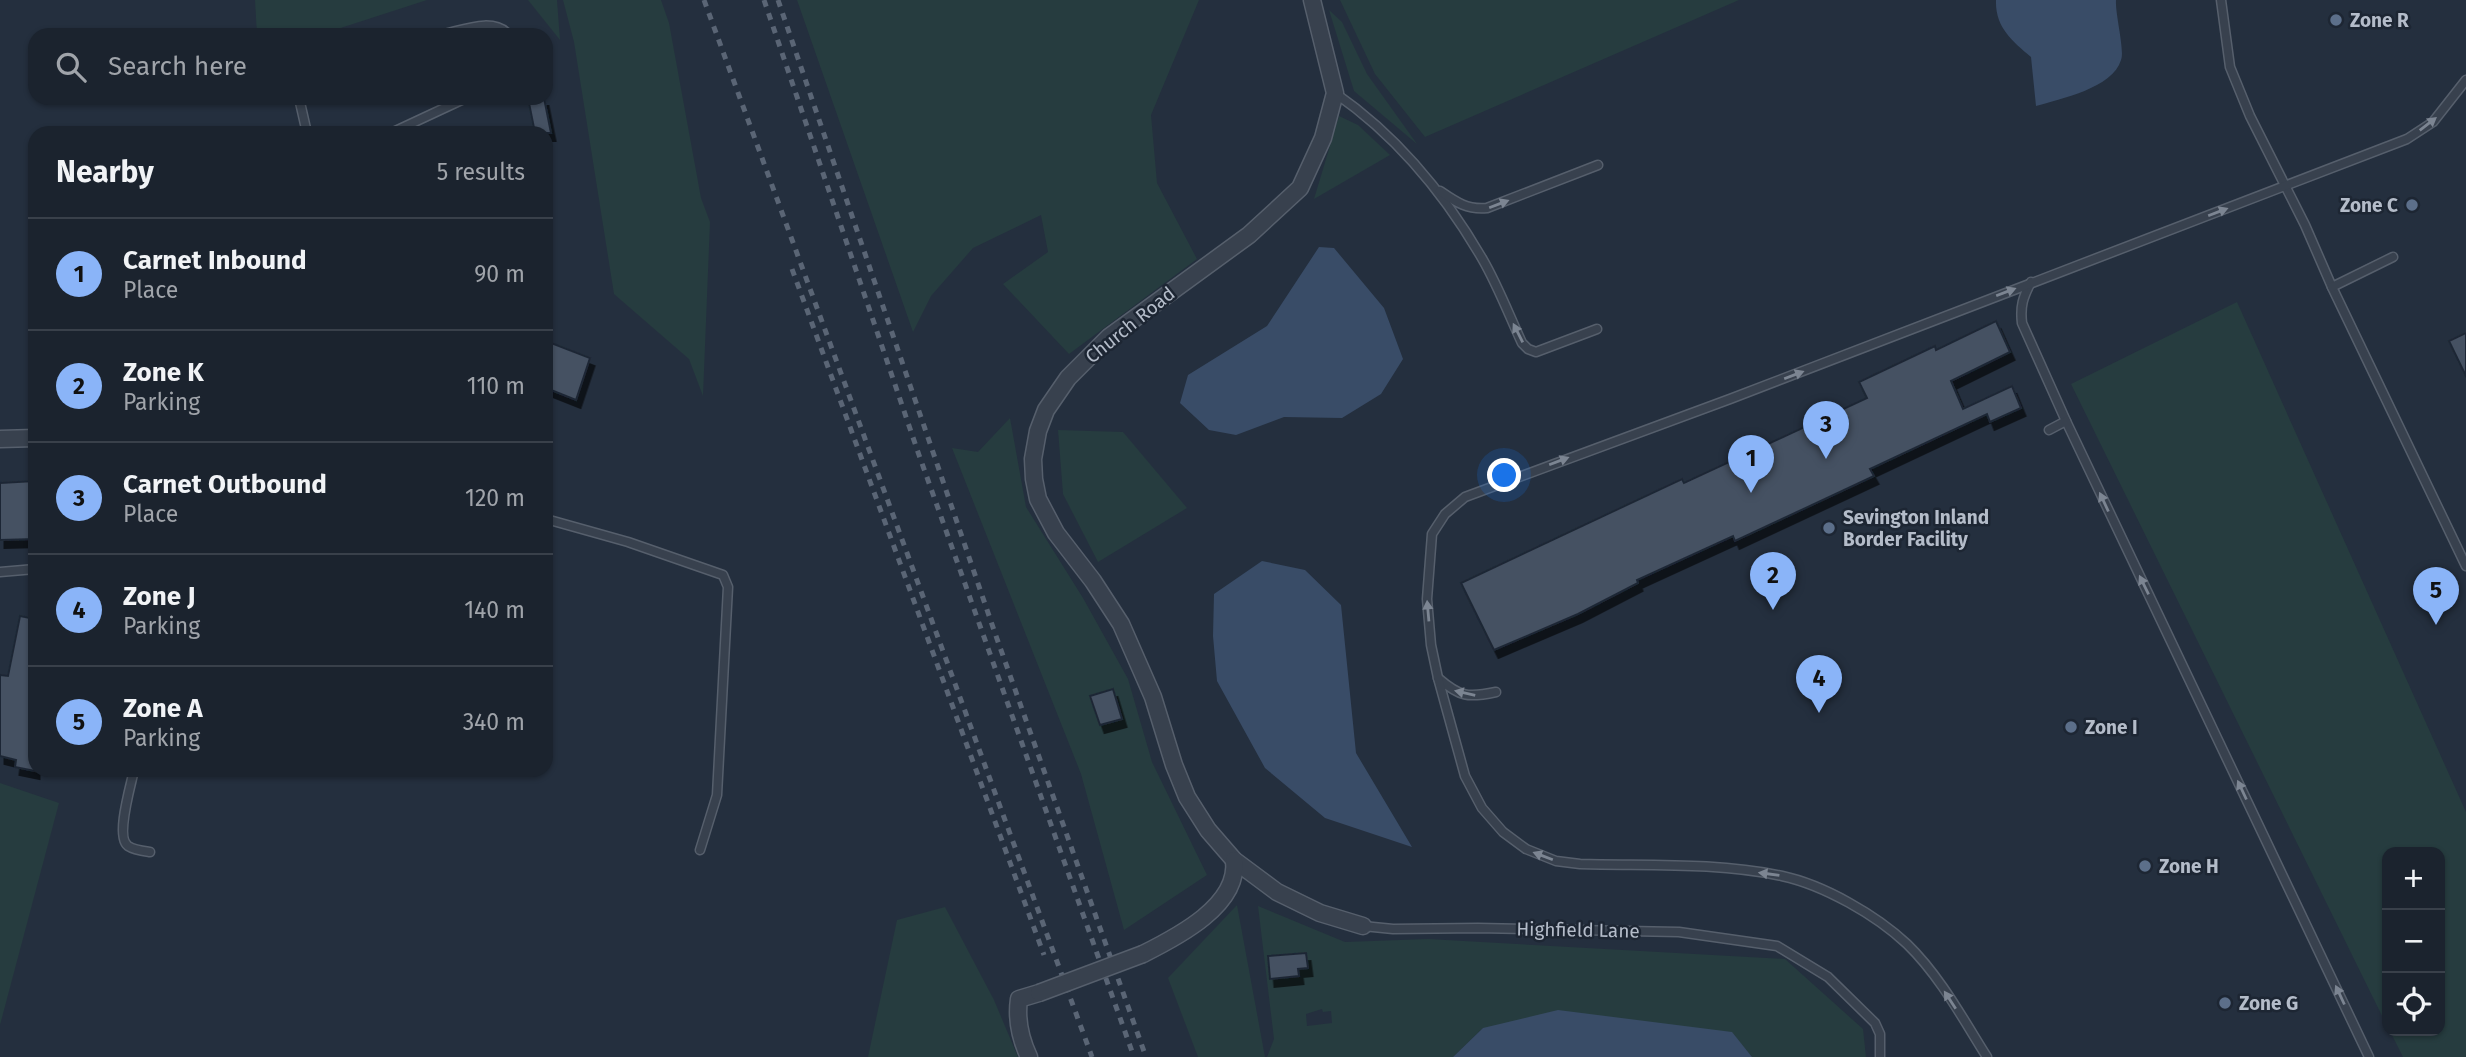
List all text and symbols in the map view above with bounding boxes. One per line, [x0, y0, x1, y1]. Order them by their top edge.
place label: Zone R [2350, 9, 2409, 32]
marker: Zone R [2328, 12, 2344, 28]
search box [28, 28, 553, 105]
icon: search [52, 48, 90, 86]
text: Search here [108, 51, 247, 82]
one-way arrow [2418, 117, 2436, 132]
text: Nearby [56, 154, 154, 190]
text: 5 results [437, 158, 525, 186]
place label: Zone C [2340, 194, 2398, 217]
marker: Zone C [2404, 197, 2420, 213]
one-way arrow [1489, 198, 1510, 209]
one-way arrow [2208, 206, 2229, 217]
text: Carnet Inbound [123, 245, 307, 276]
text: 1 [74, 260, 84, 288]
text: 90 m [474, 260, 525, 288]
text: Place [123, 276, 178, 304]
street label: Church Road [1081, 282, 1179, 368]
one-way arrow [1995, 287, 2016, 298]
one-way arrow [1512, 323, 1523, 343]
text: Zone K [123, 357, 204, 388]
one-way arrow [1783, 369, 1804, 380]
text: 2 [73, 372, 85, 400]
text: 110 m [467, 372, 525, 400]
text: Parking [123, 388, 200, 416]
pin: 3 [1803, 401, 1849, 459]
pin: 1 [1728, 435, 1774, 493]
one-way arrow [1549, 456, 1570, 467]
your location [1487, 458, 1521, 492]
text: Carnet Outbound [123, 469, 327, 500]
text: 3 [73, 484, 85, 512]
text: 120 m [465, 484, 525, 512]
one-way arrow [2099, 492, 2110, 512]
text: Place [123, 500, 178, 528]
place label: Sevington Inland Border Facility [1843, 506, 1989, 551]
marker: Sevington Inland Border Facility [1821, 520, 1837, 536]
pin: 2 [1750, 552, 1796, 610]
pin: 5 [2413, 567, 2459, 625]
one-way arrow [2138, 575, 2149, 595]
text: Zone J [123, 581, 196, 612]
text: 4 [73, 596, 86, 624]
text: 140 m [464, 596, 525, 624]
one-way arrow [1422, 599, 1433, 621]
text: Parking [123, 612, 200, 640]
pin: 4 [1796, 655, 1842, 713]
one-way arrow [1453, 688, 1475, 699]
text: Zone A [123, 693, 203, 724]
text: 5 [73, 708, 85, 736]
text: 340 m [463, 708, 525, 736]
place label: Zone I [2085, 716, 2138, 739]
marker: Zone I [2063, 719, 2079, 735]
text: Parking [123, 724, 200, 752]
one-way arrow [2236, 780, 2247, 800]
map controls [2382, 847, 2445, 1036]
button: + [2382, 847, 2445, 910]
one-way arrow [1532, 850, 1553, 861]
place label: Zone H [2159, 855, 2219, 878]
marker: Zone H [2137, 858, 2153, 874]
one-way arrow [1758, 868, 1780, 879]
button: − [2382, 910, 2445, 973]
street label: Highfield Lane [1516, 917, 1640, 943]
button: locate [2382, 973, 2445, 1036]
one-way arrow [2334, 985, 2345, 1005]
one-way arrow [1944, 990, 1957, 1009]
place label: Zone G [2239, 992, 2298, 1015]
marker: Zone G [2217, 995, 2233, 1011]

